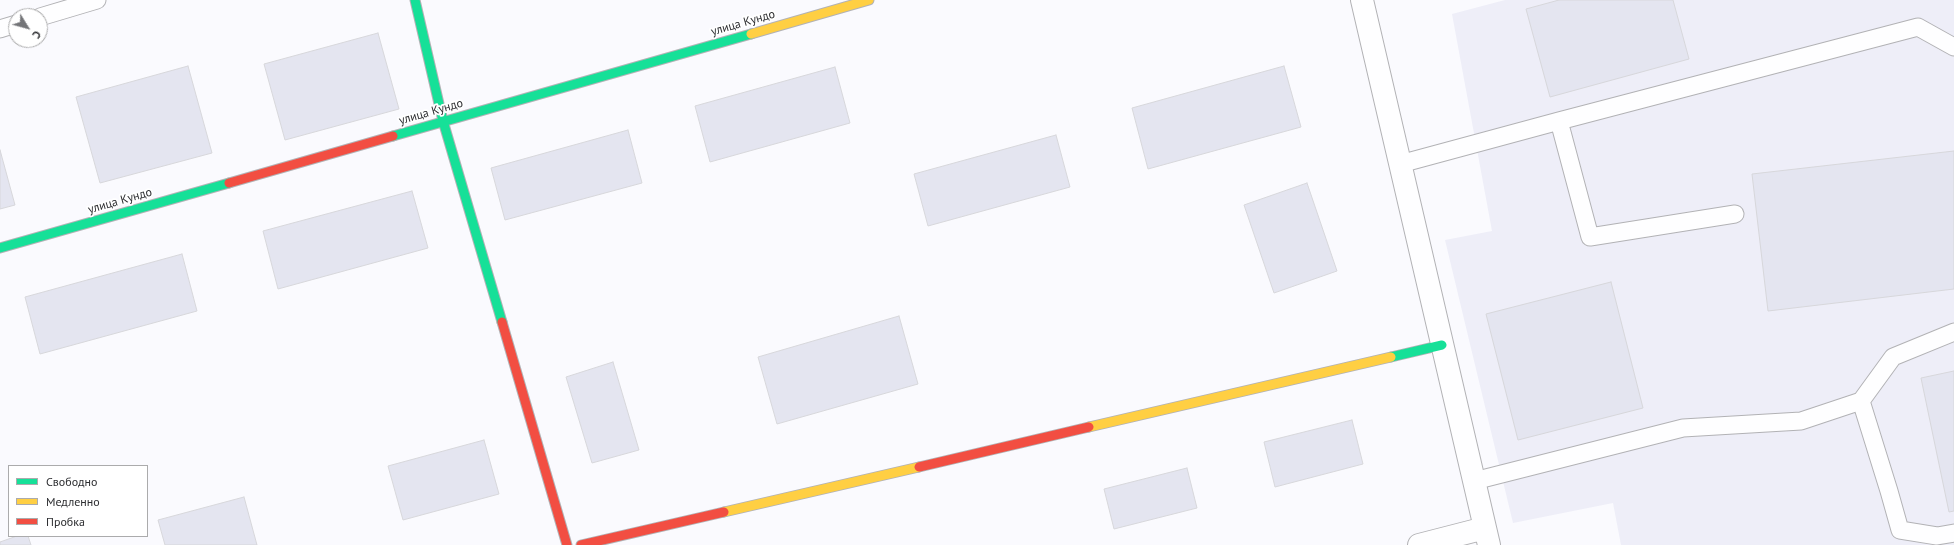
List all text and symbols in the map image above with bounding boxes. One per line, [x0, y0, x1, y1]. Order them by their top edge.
street label: улица Кундо [709, 7, 777, 39]
north arrow [8, 8, 48, 48]
text: С [29, 28, 44, 41]
street label: улица Кундо [397, 96, 465, 128]
street label: улица Кундо [86, 185, 154, 217]
legend [8, 465, 148, 537]
text: Свободно [46, 474, 97, 489]
text: Медленно [46, 494, 100, 509]
text: Пробка [46, 514, 85, 529]

